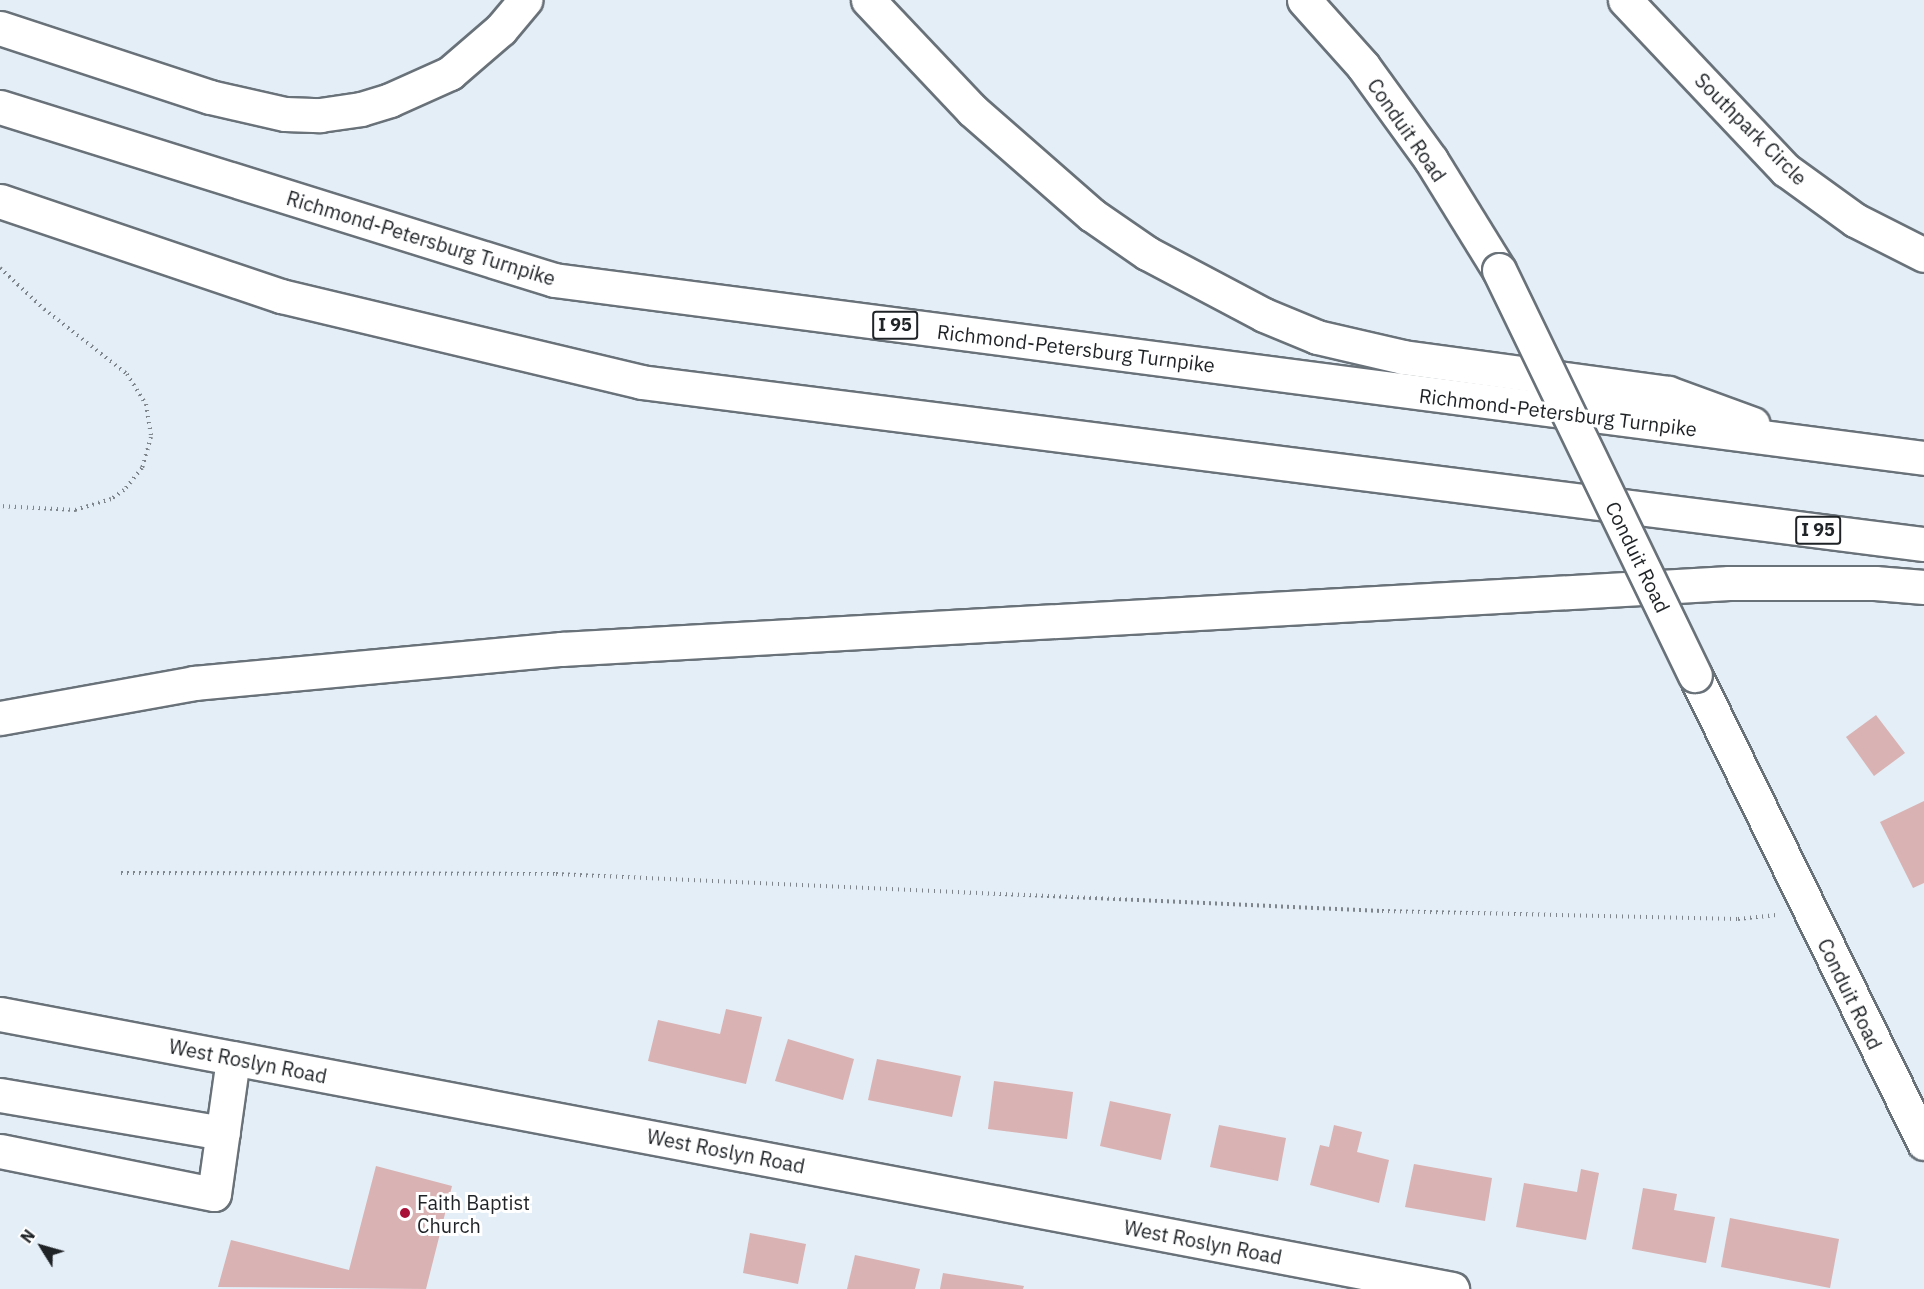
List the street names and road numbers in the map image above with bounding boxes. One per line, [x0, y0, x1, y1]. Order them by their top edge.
street label: Southpark Circle [1690, 68, 1812, 190]
street label: Conduit Road [1363, 74, 1451, 186]
street label: Richmond-Petersburg Turnpike [284, 186, 558, 290]
road number: I 95 [871, 310, 919, 340]
street label: Richmond-Petersburg Turnpike [936, 319, 1216, 377]
street label: Richmond-Petersburg Turnpike [1418, 383, 1698, 441]
street label: Conduit Road [1601, 498, 1675, 616]
road number: I 95 [1794, 515, 1842, 545]
street label: Conduit Road [1813, 935, 1887, 1053]
street label: West Roslyn Road [167, 1034, 329, 1088]
street label: West Roslyn Road [645, 1124, 807, 1178]
street label: West Roslyn Road [1122, 1215, 1284, 1269]

